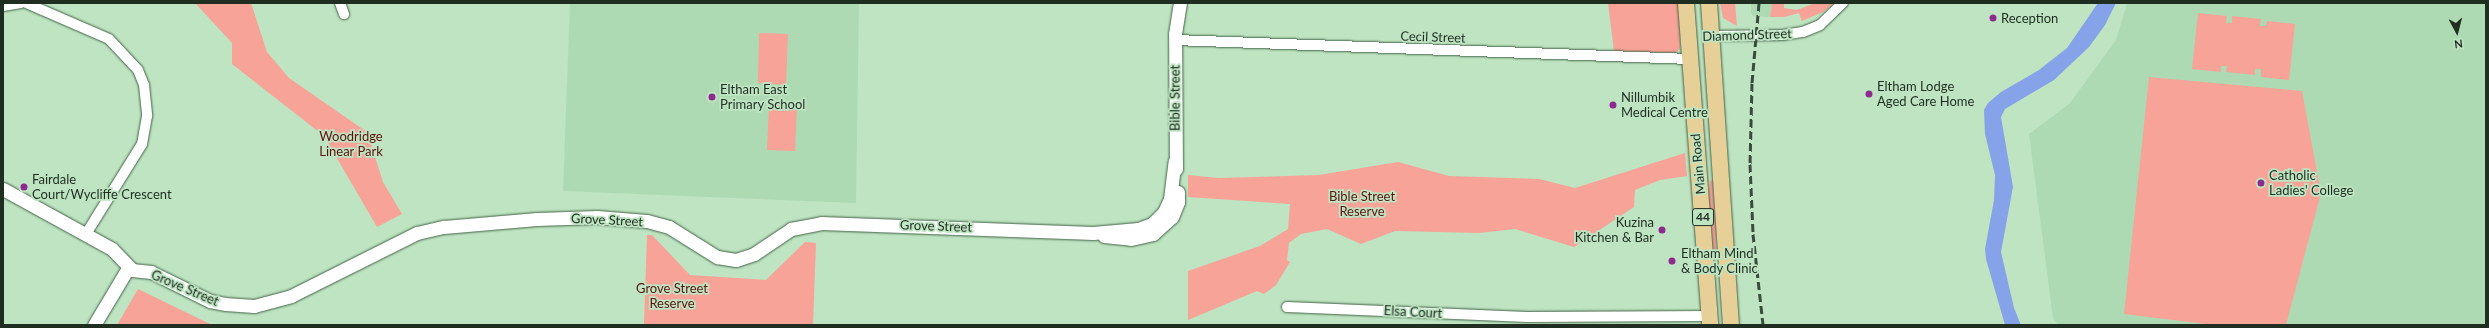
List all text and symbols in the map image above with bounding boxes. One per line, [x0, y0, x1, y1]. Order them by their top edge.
place label: Reception [2001, 10, 2058, 26]
north arrow [2437, 12, 2477, 52]
marker: Reception [1988, 13, 1998, 23]
street label: Diamond Street [1702, 26, 1792, 44]
street label: Cecil Street [1400, 28, 1466, 46]
text: N [2454, 37, 2464, 51]
street label: Bible Street [1167, 65, 1183, 131]
place label: Eltham Lodge Aged Care Home [1877, 79, 1974, 110]
place label: Eltham East Primary School [720, 82, 806, 113]
marker: Eltham Lodge Aged Care Home [1864, 89, 1874, 99]
place label: Nillumbik Medical Centre [1621, 90, 1708, 121]
marker: Eltham East Primary School [707, 92, 717, 102]
marker: Nillumbik Medical Centre [1608, 100, 1618, 110]
park label: Woodridge Linear Park [319, 129, 383, 160]
street label: Main Road [1688, 133, 1708, 195]
place label: Catholic Ladies' College [2269, 168, 2353, 199]
place label: Fairdale Court/Wycliffe Crescent [32, 172, 172, 203]
marker: Catholic Ladies' College [2256, 178, 2266, 188]
marker: Fairdale Court/Wycliffe Crescent [19, 182, 29, 192]
park label: Bible Street Reserve [1329, 189, 1395, 220]
road number: 44 [1692, 207, 1714, 227]
street label: Grove Street [571, 210, 643, 230]
place label: Kuzina Kitchen & Bar [1575, 215, 1654, 246]
street label: Grove Street [900, 217, 972, 235]
marker: Kuzina Kitchen & Bar [1657, 225, 1667, 235]
place label: Eltham Mind & Body Clinic [1681, 246, 1758, 277]
marker: Eltham Mind & Body Clinic [1666, 255, 1678, 267]
street label: Grove Street [149, 267, 221, 309]
park label: Grove Street Reserve [636, 281, 708, 312]
street label: Elsa Court [1383, 303, 1443, 321]

